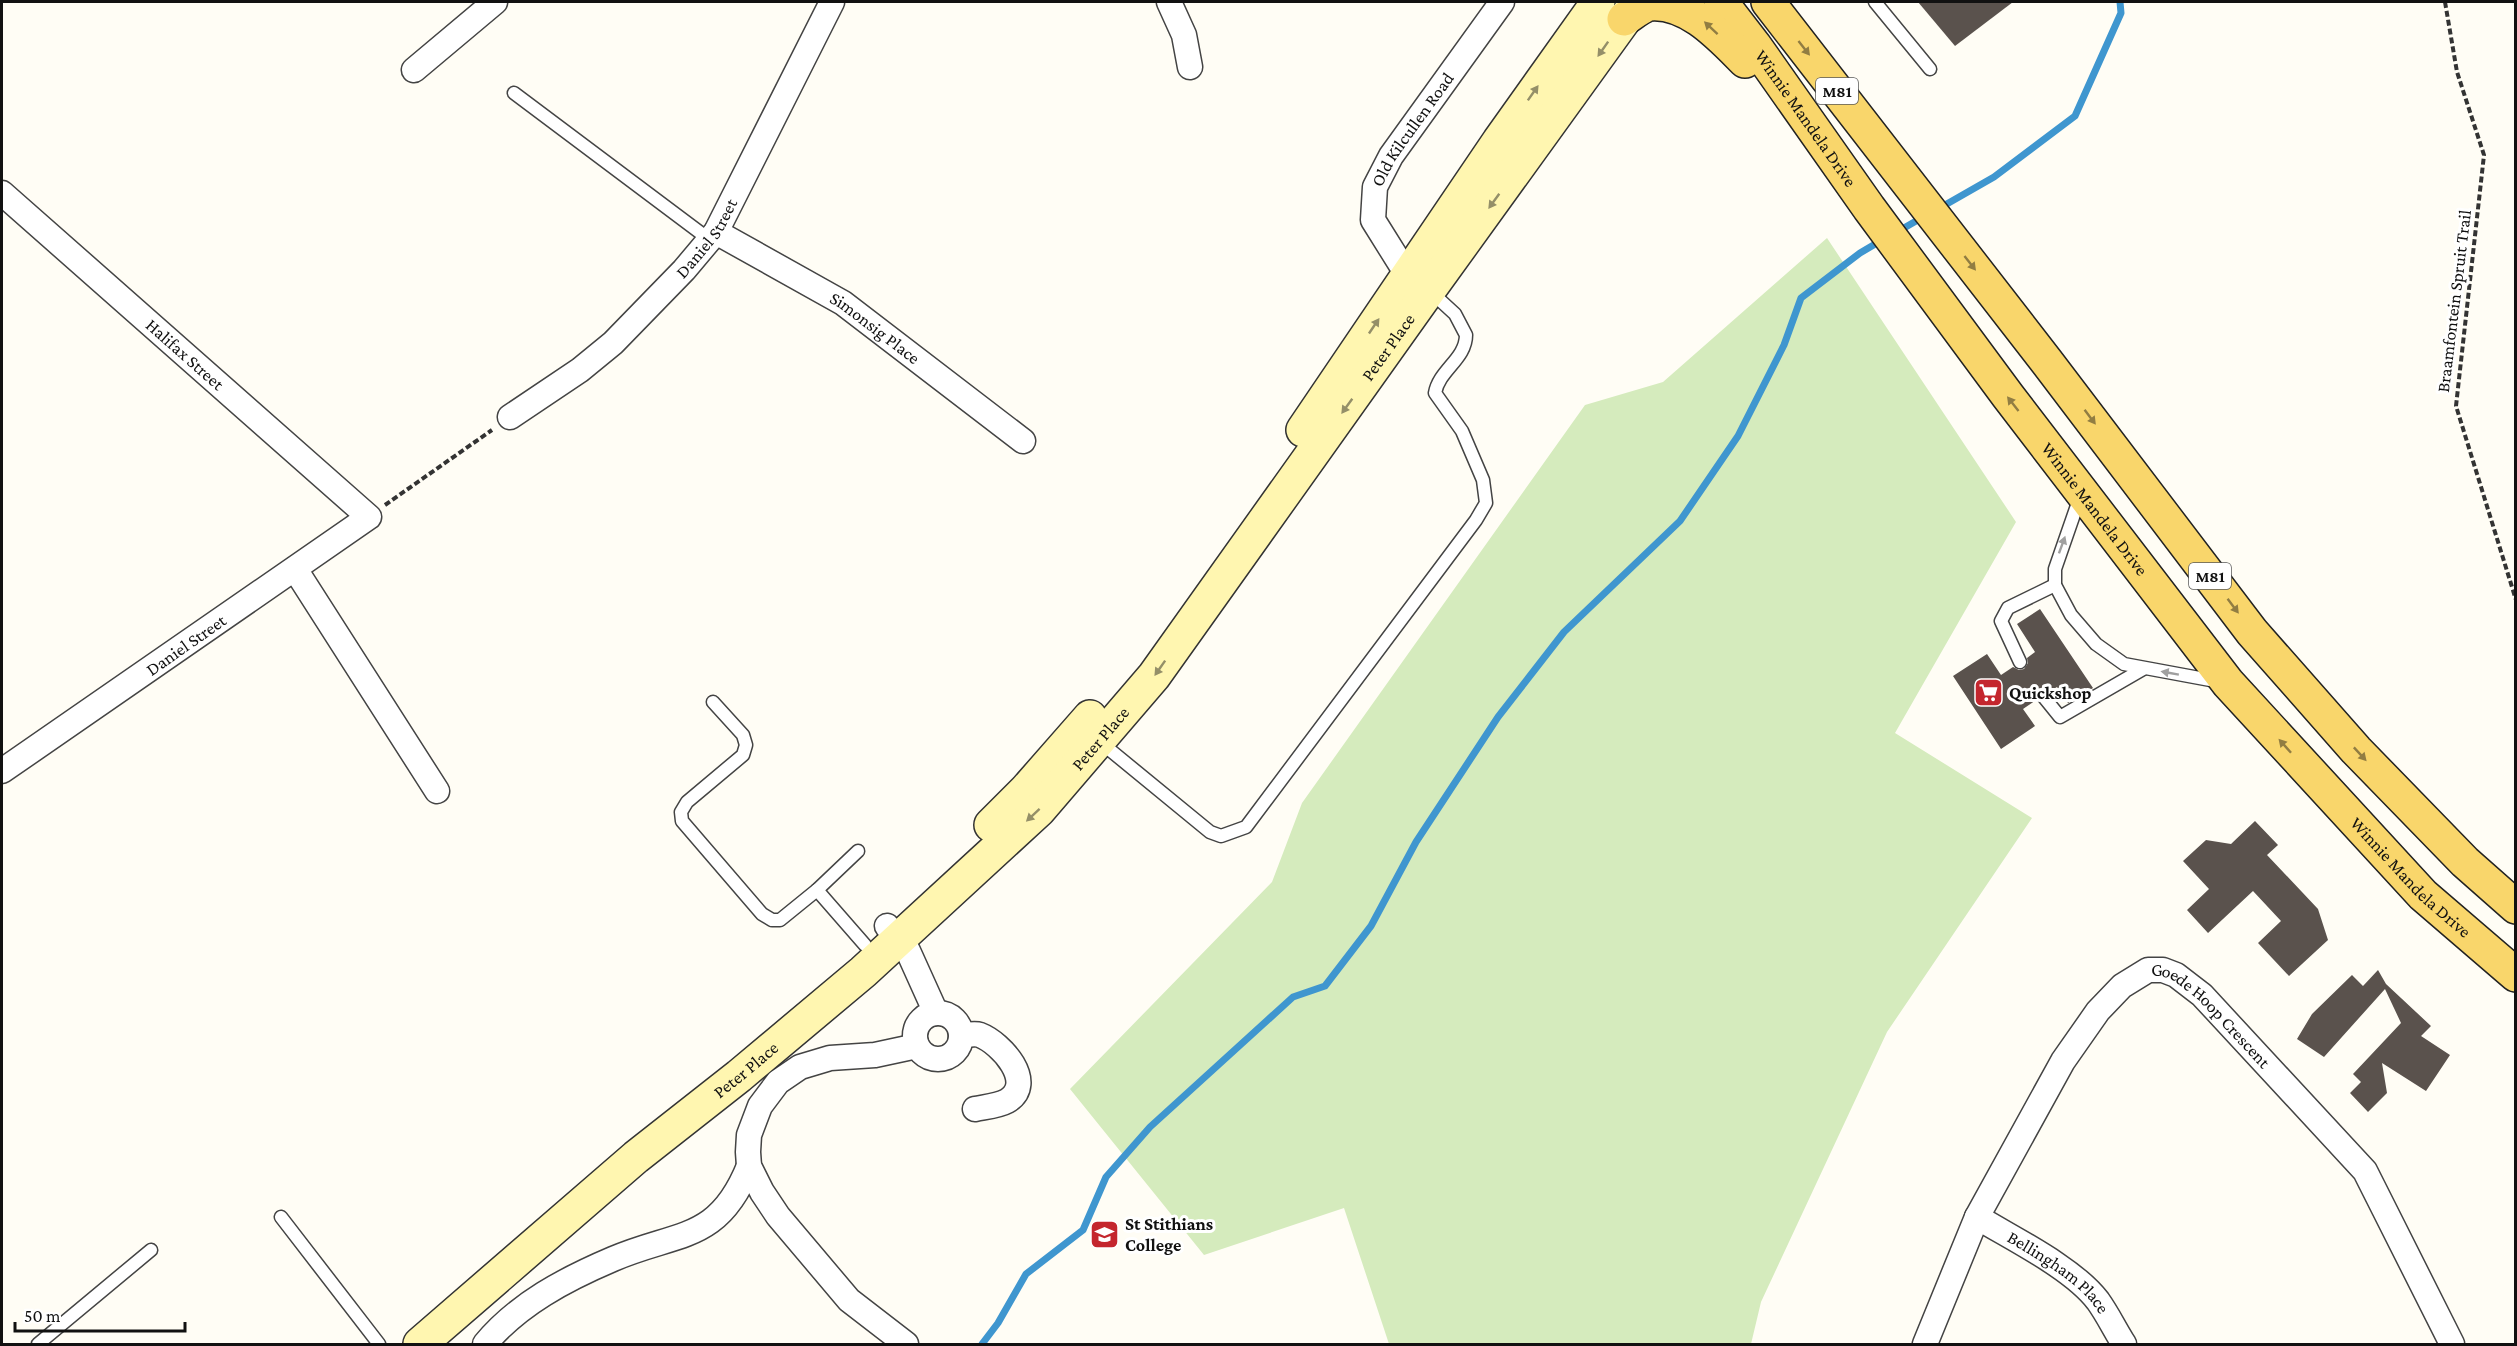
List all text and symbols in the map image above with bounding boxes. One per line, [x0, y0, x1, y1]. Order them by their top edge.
one-way arrow [1704, 21, 1719, 35]
one-way arrow [1597, 40, 1609, 56]
one-way arrow [1797, 40, 1810, 56]
street label: Winnie Mandela Drive [1751, 46, 1861, 190]
street label: Old Kilcullen Road [1367, 68, 1458, 190]
road number: M81 [1816, 78, 1858, 104]
one-way arrow [1527, 85, 1538, 101]
one-way arrow [1488, 193, 1500, 208]
street label: Daniel Street [672, 194, 742, 282]
street label: Braamfontein Spruit Trail [2433, 208, 2475, 393]
one-way arrow [1964, 256, 1976, 271]
street label: Simonsig Place [827, 288, 924, 368]
street label: Peter Place [1358, 310, 1419, 385]
street label: Halifax Street [142, 315, 229, 395]
one-way arrow [1368, 318, 1379, 334]
one-way arrow [2008, 396, 2020, 411]
one-way arrow [1341, 398, 1353, 414]
one-way arrow [2083, 410, 2095, 425]
street label: Winnie Mandela Drive [2037, 439, 2152, 580]
one-way arrow [2057, 536, 2067, 554]
road number: M81 [2189, 563, 2231, 589]
one-way arrow [2227, 598, 2239, 614]
street label: Daniel Street [142, 610, 231, 680]
one-way arrow [1155, 660, 1167, 675]
one-way arrow [2160, 668, 2179, 677]
supermarket icon: Quickshop [1972, 677, 2004, 709]
place label: Quickshop [2009, 683, 2092, 703]
street label: Peter Place [1068, 702, 1133, 774]
one-way arrow [2278, 739, 2292, 754]
one-way arrow [2353, 746, 2366, 761]
one-way arrow [1026, 808, 1041, 821]
street label: Winnie Mandela Drive [2346, 813, 2475, 942]
street label: Goede Hoop Crescent [2151, 960, 2275, 1073]
street label: Peter Place [710, 1037, 782, 1102]
place label: St Stithians College [1125, 1214, 1213, 1255]
school or university icon: St Stithians College [1088, 1218, 1120, 1250]
street label: Bellingham Place [2004, 1227, 2114, 1317]
scale bar [15, 1295, 184, 1333]
text: 50 m [24, 1306, 61, 1326]

